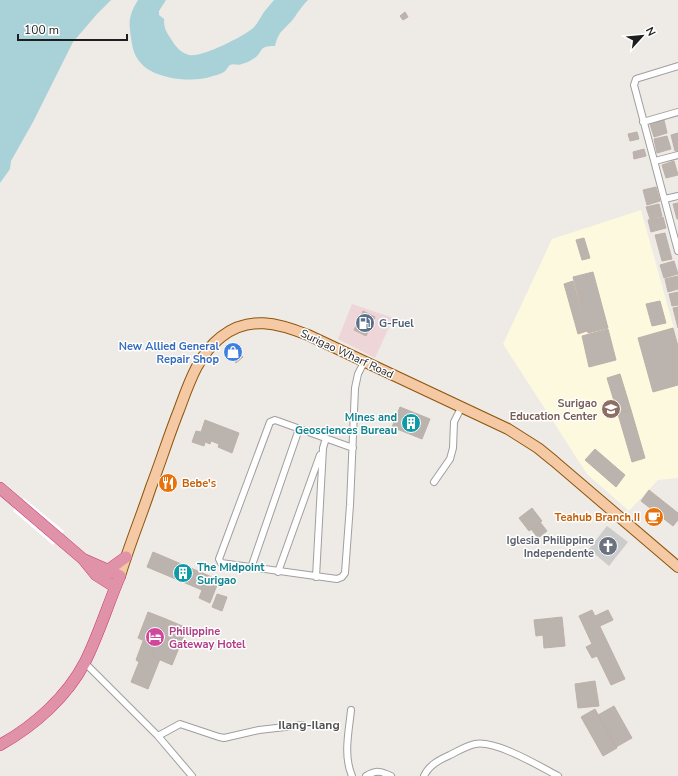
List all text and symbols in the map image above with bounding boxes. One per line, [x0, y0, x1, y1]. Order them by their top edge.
scale bar [18, 16, 127, 42]
north arrow [622, 16, 662, 56]
text: 100 m [24, 22, 59, 38]
text: N [642, 25, 659, 39]
fuel station icon: G-Fuel [354, 312, 376, 334]
place label: G-Fuel [379, 316, 414, 331]
street label: Surigao Wharf Road [298, 326, 396, 382]
place label: New Allied General Repair Shop [119, 339, 219, 367]
shop icon: New Allied General Repair Shop [222, 341, 244, 363]
place label: Surigao Education Center [510, 396, 598, 424]
school or university icon: Surigao Education Center [600, 398, 622, 420]
place label: Mines and Geosciences Bureau [295, 410, 397, 438]
building icon: Mines and Geosciences Bureau [400, 412, 422, 434]
restaurant icon: Bebe's [157, 472, 179, 494]
place label: Bebe's [182, 476, 216, 491]
cafe icon: Teahub Branch II [643, 506, 665, 528]
place label: Teahub Branch II [555, 510, 640, 525]
place label: Iglesia Philippine Independente [507, 533, 594, 561]
church icon: Iglesia Philippine Independente [597, 535, 619, 557]
place label: The Midpoint Surigao [197, 560, 265, 588]
building icon: The Midpoint Surigao [172, 562, 194, 584]
place label: Philippine Gateway Hotel [169, 624, 246, 652]
hotel icon: Philippine Gateway Hotel [144, 626, 166, 648]
district label: Ilang-Ilang [278, 717, 340, 733]

